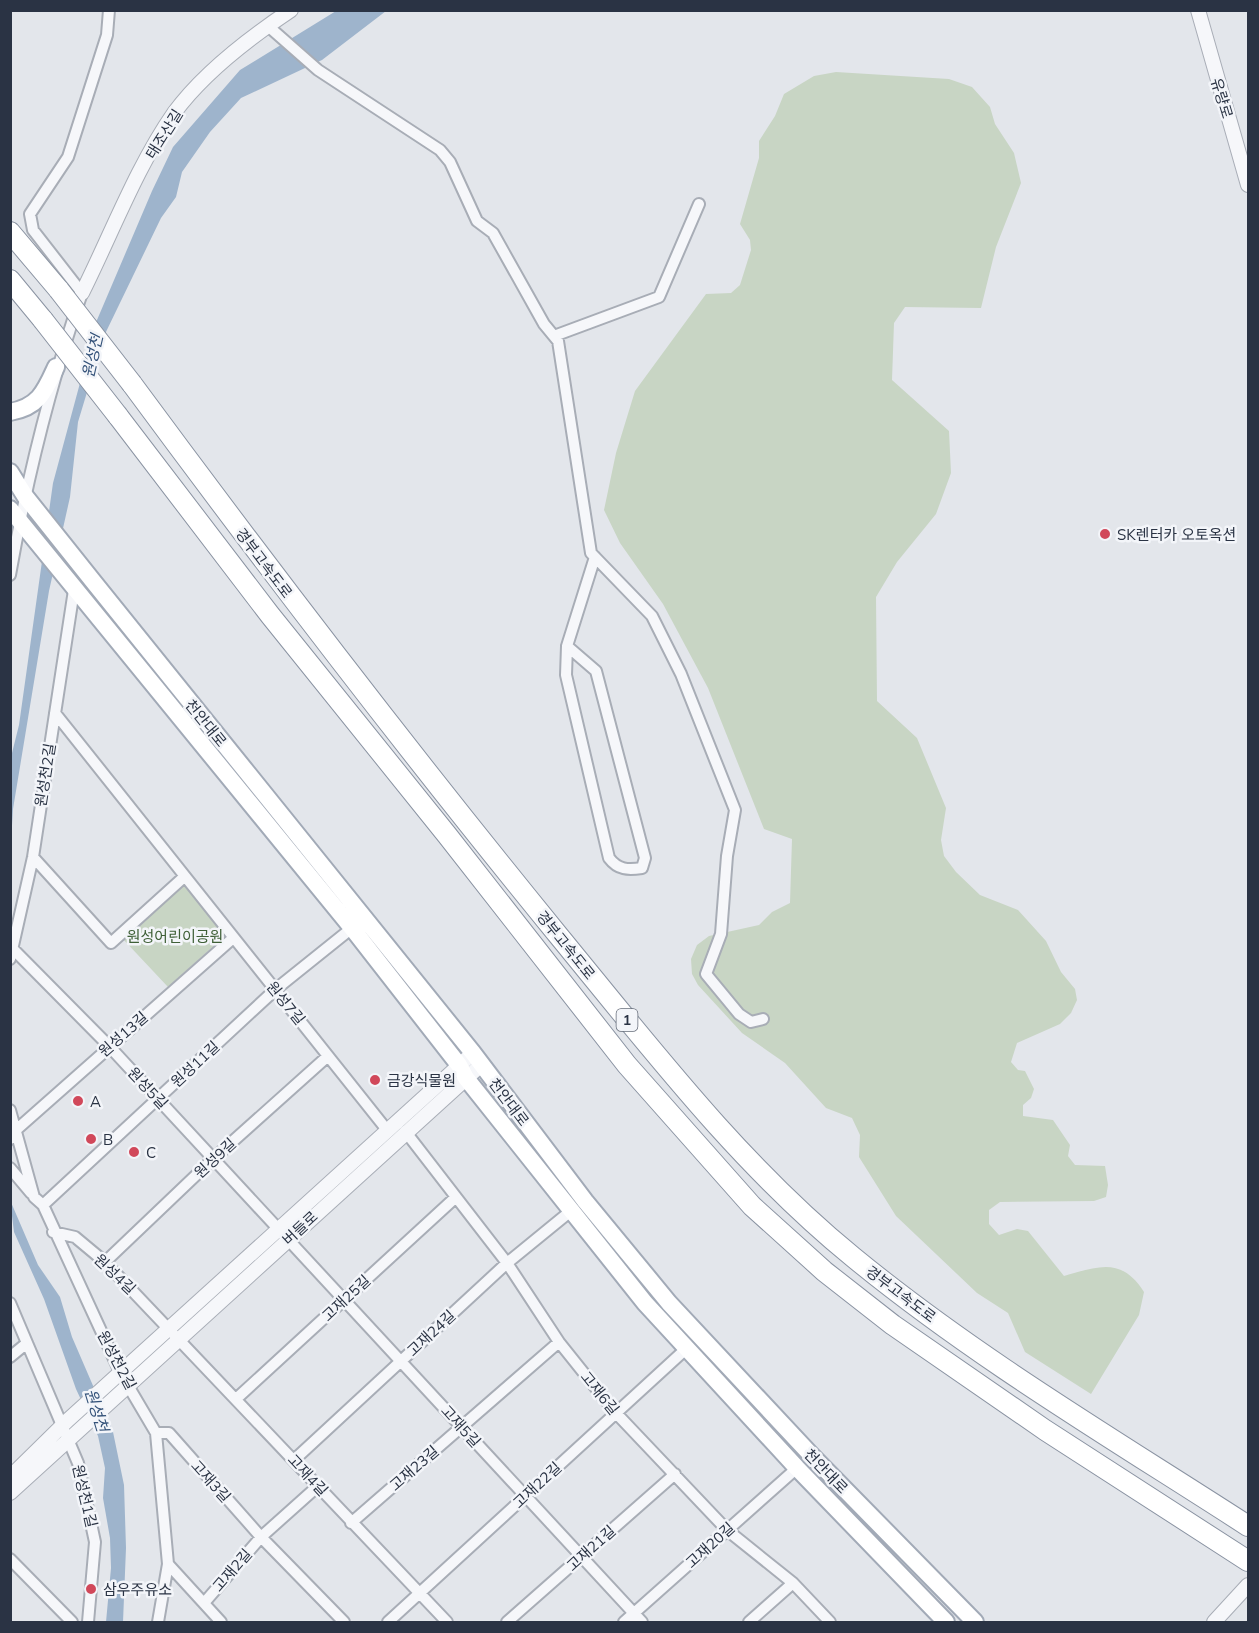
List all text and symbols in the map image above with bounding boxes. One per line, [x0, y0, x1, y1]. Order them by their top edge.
street label: 유량로 [1207, 75, 1237, 121]
street label: 태조산길 [141, 106, 187, 162]
water label: 원성천 [77, 330, 107, 380]
street label: 경부고속도로 [231, 524, 297, 602]
place label: SK렌터카 오토옥션 [1117, 525, 1236, 544]
marker: SK렌터카 오토옥션 [1098, 527, 1112, 541]
street label: 천안대로 [181, 696, 231, 750]
street label: 원성천2길 [31, 742, 59, 808]
street label: 경부고속도로 [533, 907, 599, 983]
park label: 원성어린이공원 [127, 927, 223, 946]
street label: 원성7길 [263, 977, 309, 1029]
street label: 원성13길 [94, 1007, 152, 1061]
road number: 1 [616, 1009, 638, 1031]
street label: 원성11길 [167, 1037, 223, 1091]
street label: 원성5길 [124, 1063, 172, 1113]
place label: 금강식물원 [387, 1071, 456, 1090]
marker: 금강식물원 [368, 1073, 382, 1087]
street label: 천안대로 [485, 1074, 533, 1130]
place label: A [90, 1092, 101, 1111]
marker: A [71, 1094, 85, 1108]
place label: B [103, 1130, 113, 1149]
marker: B [84, 1132, 98, 1146]
street label: 원성9길 [190, 1134, 240, 1182]
place label: C [146, 1143, 156, 1162]
marker: C [127, 1145, 141, 1159]
street label: 버들로 [278, 1207, 322, 1249]
street label: 원성4길 [90, 1250, 140, 1298]
street label: 경부고속도로 [862, 1261, 940, 1327]
street label: 고재25길 [318, 1271, 374, 1325]
street label: 고재24길 [403, 1306, 459, 1360]
street label: 원성천2길 [94, 1327, 140, 1393]
street label: 고재6길 [577, 1367, 623, 1419]
water label: 원성천 [81, 1386, 114, 1436]
street label: 고재5길 [437, 1401, 485, 1451]
street label: 고재23길 [385, 1441, 443, 1495]
street label: 천안대로 [800, 1445, 852, 1497]
street label: 고재4길 [284, 1450, 332, 1500]
street label: 고재3길 [187, 1456, 235, 1506]
street label: 고재22길 [509, 1458, 565, 1512]
street label: 원성천1길 [69, 1463, 101, 1529]
street label: 고재20길 [682, 1518, 738, 1572]
street label: 고재21길 [563, 1521, 619, 1575]
street label: 고재2길 [208, 1545, 256, 1595]
place label: 삼우주유소 [103, 1580, 172, 1599]
marker: 삼우주유소 [84, 1582, 98, 1596]

